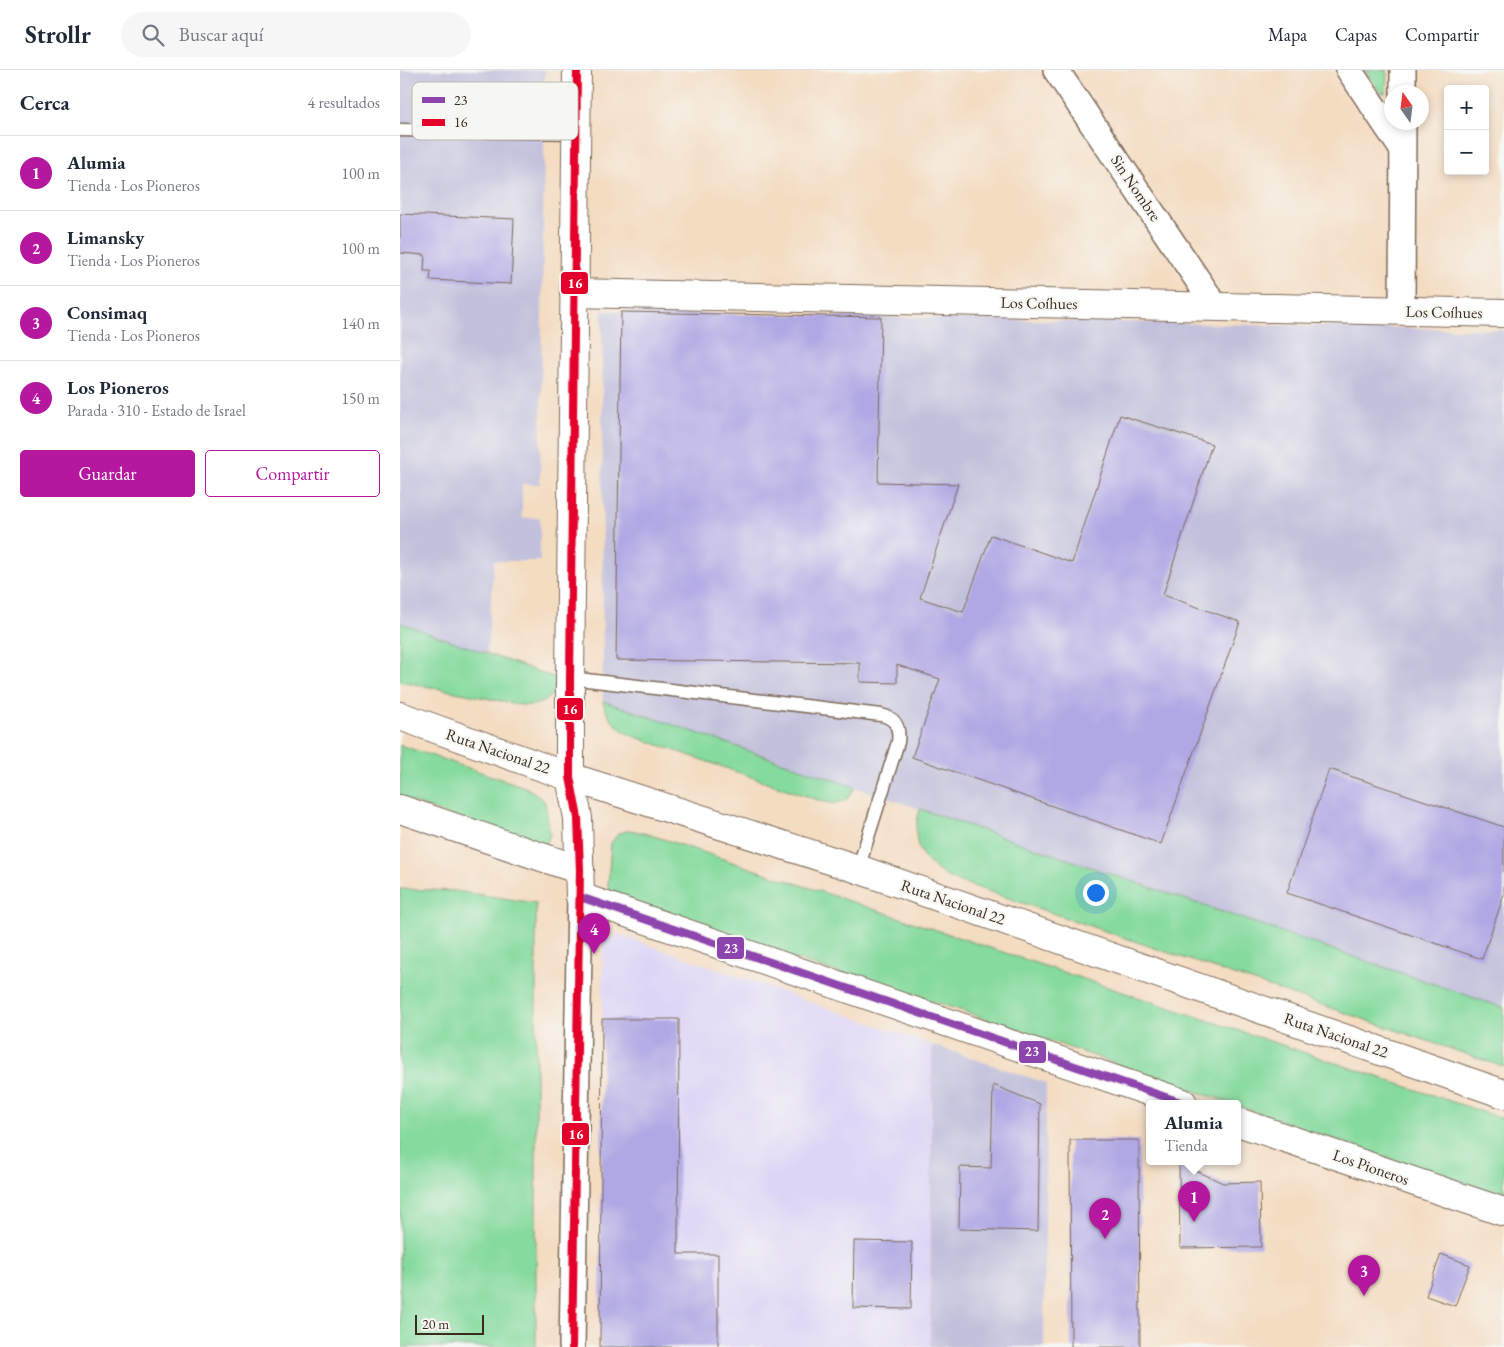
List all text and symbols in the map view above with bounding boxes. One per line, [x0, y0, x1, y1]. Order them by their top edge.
search box [121, 12, 471, 57]
text: Strollr [25, 19, 91, 50]
icon: search [139, 21, 167, 49]
text: Buscar aquí [179, 22, 263, 47]
text: Mapa [1268, 23, 1307, 46]
text: Capas [1335, 23, 1377, 46]
text: Compartir [1405, 23, 1479, 46]
legend [412, 82, 578, 140]
north arrow [1384, 85, 1429, 130]
map controls [1444, 85, 1489, 175]
button: + [1444, 85, 1489, 130]
text: Cerca [20, 89, 70, 116]
text: 23 [454, 91, 468, 109]
text: 4 resultados [308, 92, 380, 113]
text: 16 [454, 113, 468, 131]
button: − [1444, 130, 1489, 175]
text: Alumia [67, 150, 126, 175]
street label: Sin Nombre [1106, 151, 1166, 225]
text: 1 [32, 163, 40, 184]
text: 100 m [341, 163, 380, 184]
text: Tienda · Los Pioneros [67, 175, 200, 196]
text: Limansky [67, 225, 145, 250]
text: 2 [32, 238, 40, 259]
text: 100 m [341, 238, 380, 259]
text: Tienda · Los Pioneros [67, 250, 200, 271]
line badge: 16 [560, 271, 589, 295]
text: 16 [568, 274, 583, 292]
street label: Los Coíhues [1000, 292, 1078, 314]
text: Consimaq [67, 300, 147, 325]
street label: Los Coíhues [1405, 301, 1483, 323]
text: 3 [32, 313, 40, 334]
text: 140 m [341, 313, 380, 334]
text: Tienda · Los Pioneros [67, 325, 200, 346]
text: Los Pioneros [67, 375, 169, 400]
text: 4 [32, 388, 40, 409]
text: 150 m [341, 388, 380, 409]
text: Parada · 310 - Estado de Israel [67, 400, 246, 421]
button: Guardar [20, 450, 195, 497]
button: Compartir [205, 450, 380, 497]
line badge: 16 [556, 697, 584, 721]
text: 16 [563, 700, 578, 718]
street label: Ruta Nacional 22 [443, 723, 553, 779]
street label: Ruta Nacional 22 [898, 874, 1008, 930]
your location [1083, 880, 1109, 906]
pin: 4 [578, 913, 610, 954]
line badge: 23 [716, 936, 745, 960]
text: 23 [724, 939, 738, 957]
street label: Ruta Nacional 22 [1281, 1007, 1391, 1063]
line badge: 23 [1018, 1040, 1047, 1064]
text: 23 [1025, 1042, 1039, 1060]
popup [1146, 1100, 1241, 1165]
text: Alumia [1164, 1110, 1223, 1135]
line badge: 16 [561, 1122, 590, 1146]
text: 16 [569, 1125, 584, 1143]
text: Tienda [1164, 1135, 1208, 1156]
street label: Los Pioneros [1330, 1144, 1412, 1190]
pin: 1 [1178, 1181, 1210, 1222]
pin: 2 [1089, 1198, 1121, 1239]
pin: 3 [1348, 1255, 1380, 1296]
scale bar [415, 1312, 484, 1335]
text: 20 m [422, 1315, 449, 1333]

